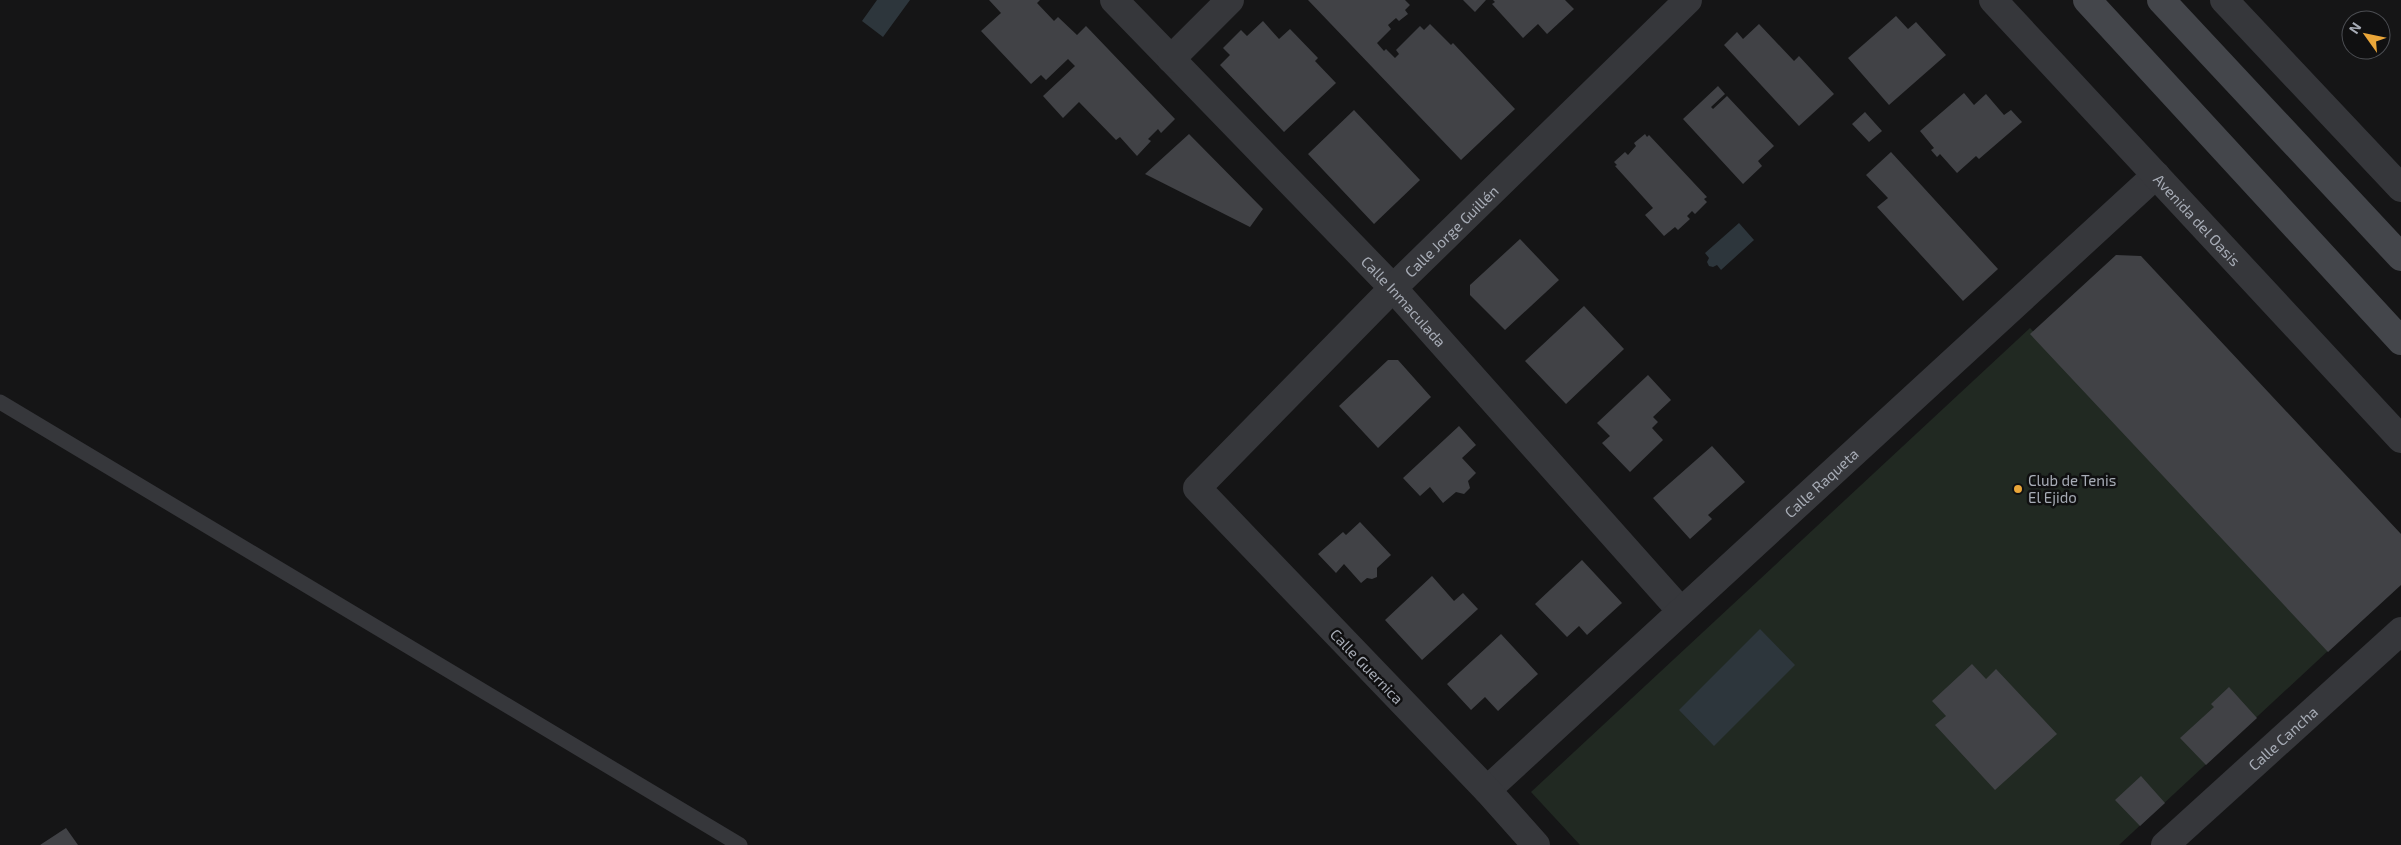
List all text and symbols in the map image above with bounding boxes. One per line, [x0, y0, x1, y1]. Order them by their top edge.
north arrow [2341, 10, 2391, 60]
text: N [2345, 19, 2365, 37]
street label: Avenida del Oasis [2150, 170, 2244, 269]
street label: Calle Jorge Guillén [1401, 181, 1502, 281]
street label: Calle Inmaculada [1358, 252, 1450, 350]
street label: Calle Raqueta [1781, 444, 1862, 521]
place label: Club de Tenis El Ejido [2028, 471, 2116, 507]
marker: Club de Tenis El Ejido [2012, 483, 2024, 495]
street label: Calle Guernica [1327, 625, 1407, 707]
street label: Calle Cancha [2245, 702, 2321, 774]

